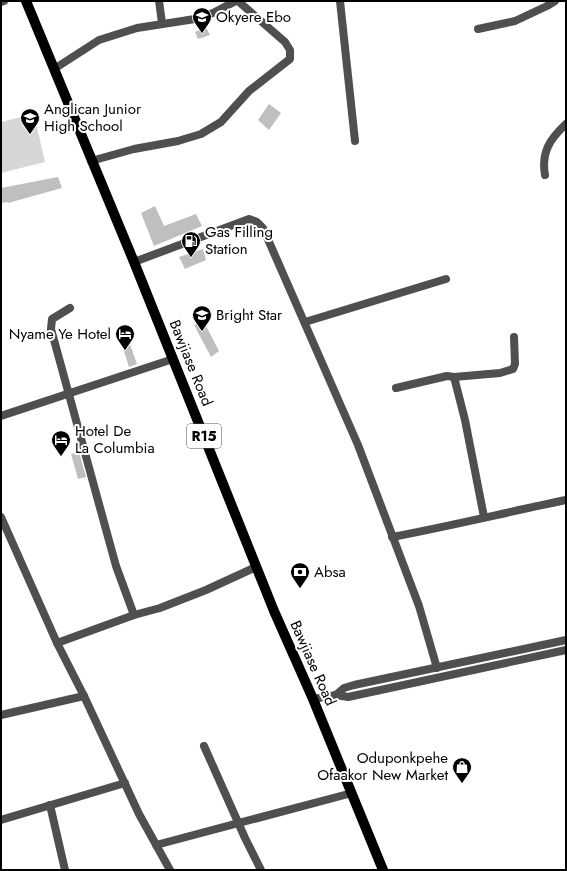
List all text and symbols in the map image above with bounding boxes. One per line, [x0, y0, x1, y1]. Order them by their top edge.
school or university icon: Okyere Ebo [191, 6, 213, 34]
place label: Okyere Ebo [216, 6, 291, 28]
place label: Anglican Junior High School [44, 98, 142, 137]
school or university icon: Anglican Junior High School [19, 107, 41, 135]
place label: Gas Filling Station [205, 221, 273, 260]
fuel station icon: Gas Filling Station [180, 230, 202, 258]
school or university icon: Bright Star [191, 304, 213, 332]
place label: Bright Star [216, 304, 283, 326]
street label: Bawjiase Road [164, 317, 218, 409]
place label: Nyame Ye Hotel [9, 323, 111, 345]
hotel icon: Nyame Ye Hotel [114, 323, 136, 351]
place label: Hotel De La Columbia [75, 420, 155, 459]
road number: R15 [187, 424, 221, 448]
hotel icon: Hotel De La Columbia [50, 429, 72, 457]
bank icon: Absa [289, 561, 311, 589]
place label: Absa [314, 561, 346, 583]
street label: Bawjiase Road [284, 617, 342, 709]
place label: Oduponkpehe Ofaakor New Market [317, 747, 448, 786]
shop icon: Oduponkpehe Ofaakor New Market [451, 756, 473, 784]

